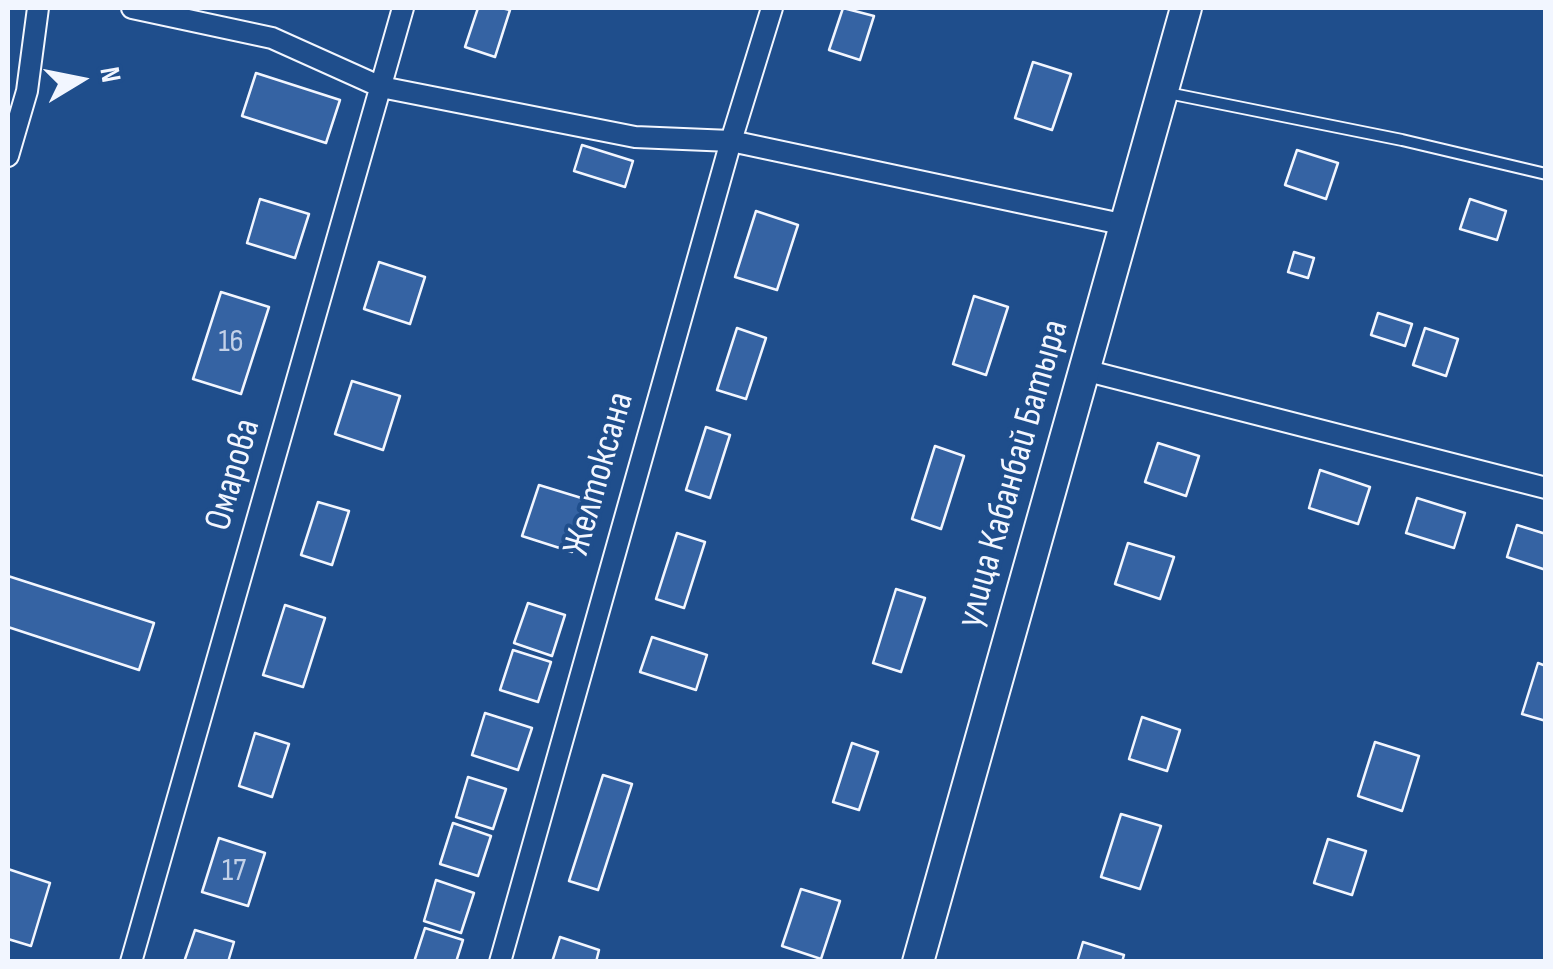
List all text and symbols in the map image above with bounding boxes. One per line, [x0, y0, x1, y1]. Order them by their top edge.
north arrow [30, 30, 130, 130]
text: N [92, 64, 128, 85]
street label: улица Кабанбай Батыра [948, 315, 1080, 633]
house number: 16 [218, 324, 244, 362]
street label: Желтоксана [555, 387, 645, 561]
street label: Омарова [196, 414, 272, 536]
house number: 17 [222, 853, 246, 891]

